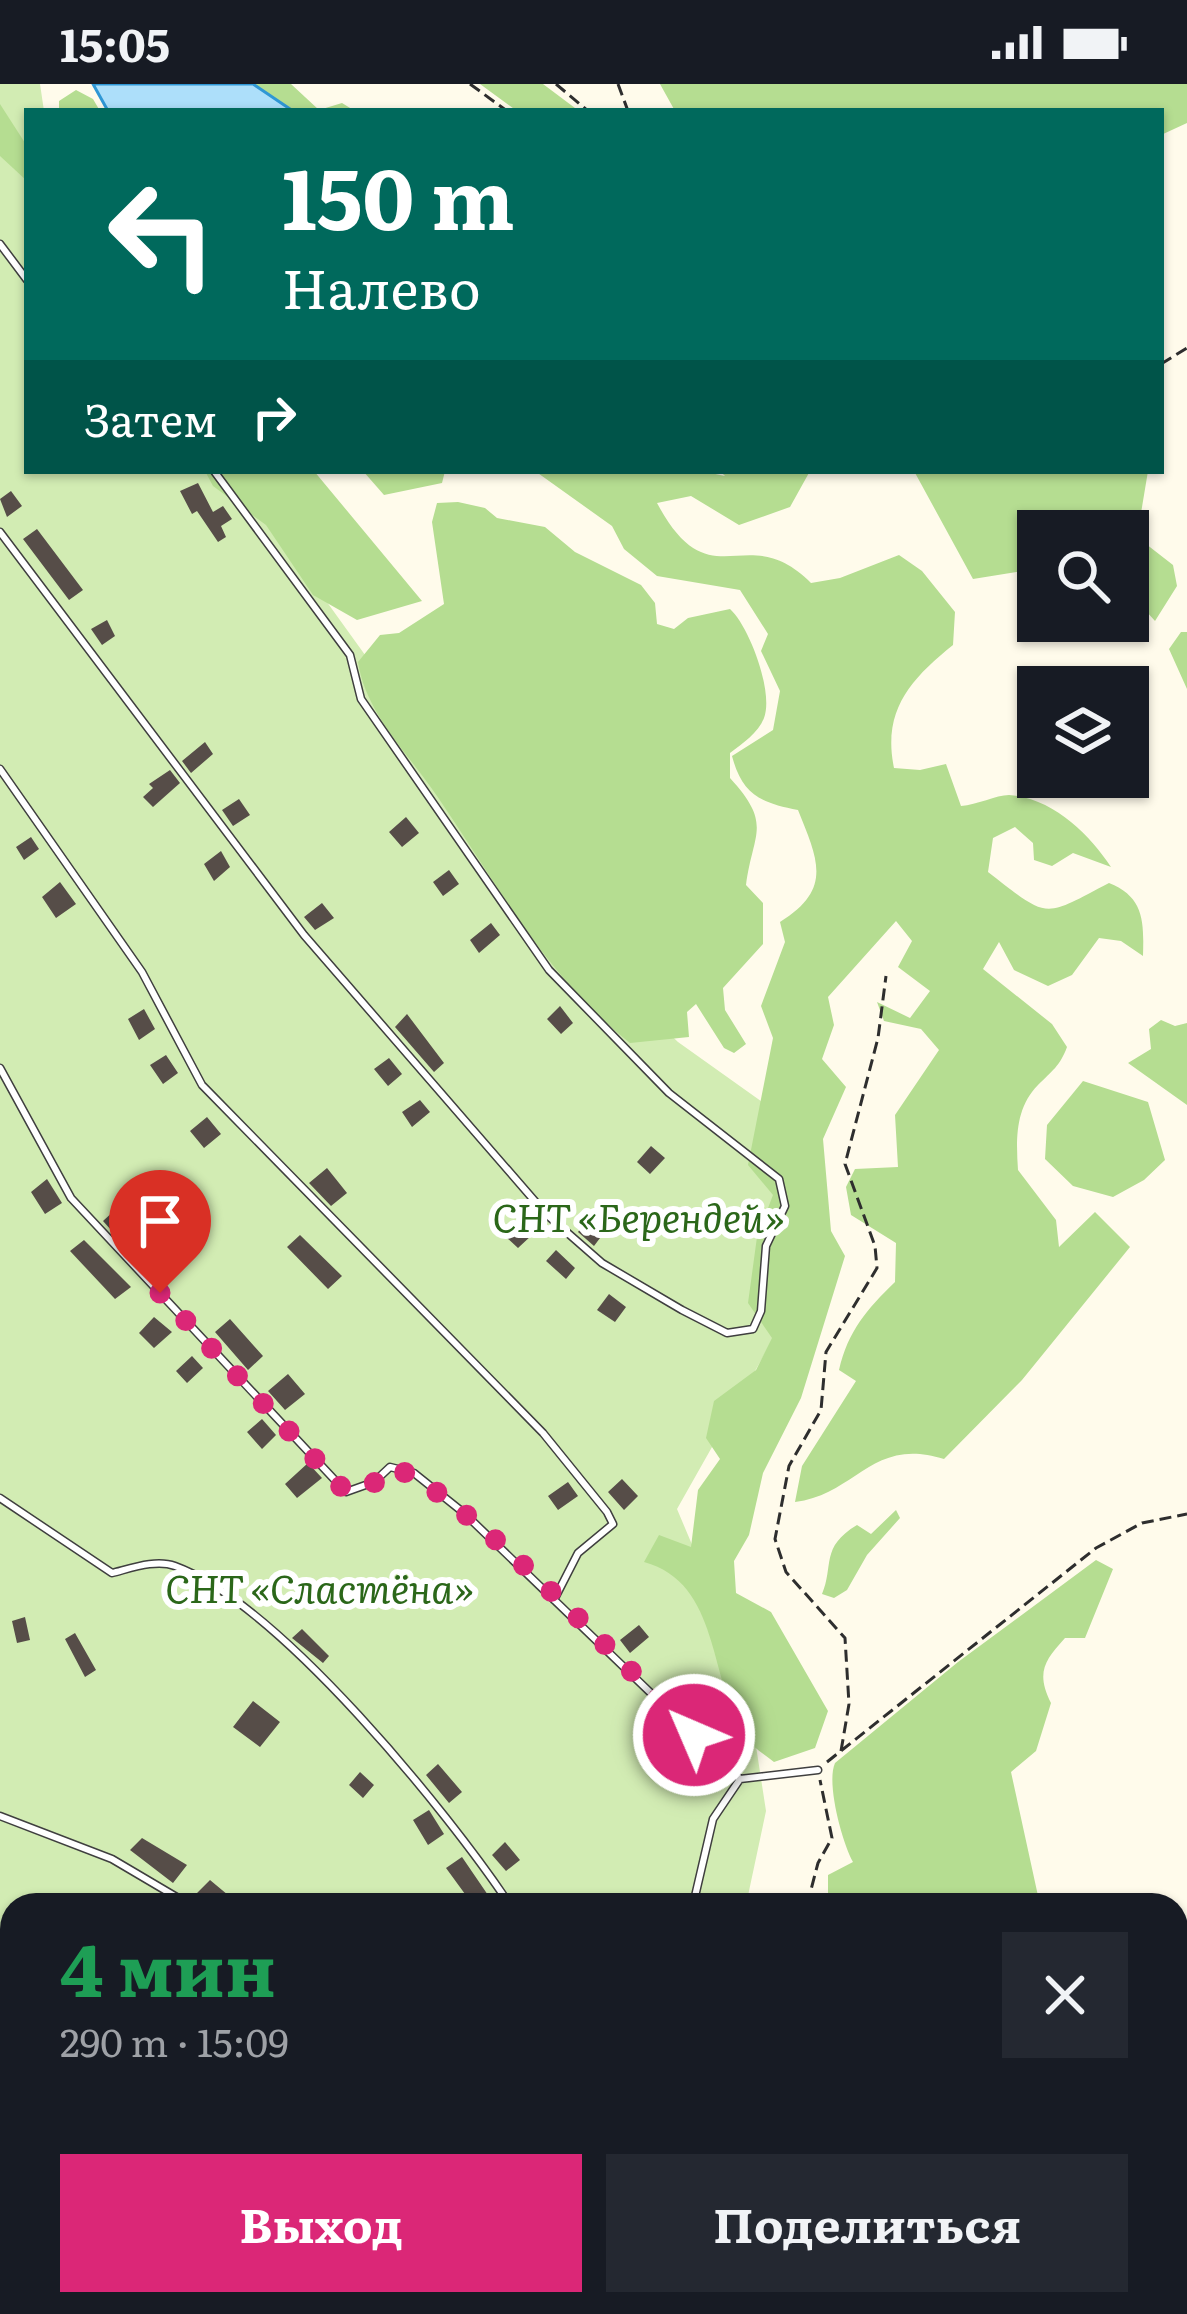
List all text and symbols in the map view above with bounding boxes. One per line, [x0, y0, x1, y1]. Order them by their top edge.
text: 15:05 [60, 9, 170, 76]
text: 150 m [282, 131, 515, 256]
icon: left [84, 156, 240, 312]
text: Налево [282, 245, 481, 326]
text: Затем [84, 384, 217, 451]
icon: right [241, 384, 307, 450]
map controls [1017, 510, 1149, 798]
button: search [1017, 510, 1149, 642]
button: layers [1017, 666, 1149, 798]
pin [109, 1170, 211, 1293]
park label: СНТ «Берендей» [492, 1186, 784, 1244]
icon: arrive [127, 1188, 193, 1254]
park label: СНТ «Сластёна» [165, 1557, 473, 1615]
position arrow [631, 1672, 757, 1798]
text: 4 мин [60, 1912, 276, 2019]
button: close [1002, 1932, 1128, 2058]
text: 290 m · 15:09 [60, 2011, 289, 2069]
button: Выход [60, 2154, 582, 2292]
button: Поделиться [606, 2154, 1128, 2292]

